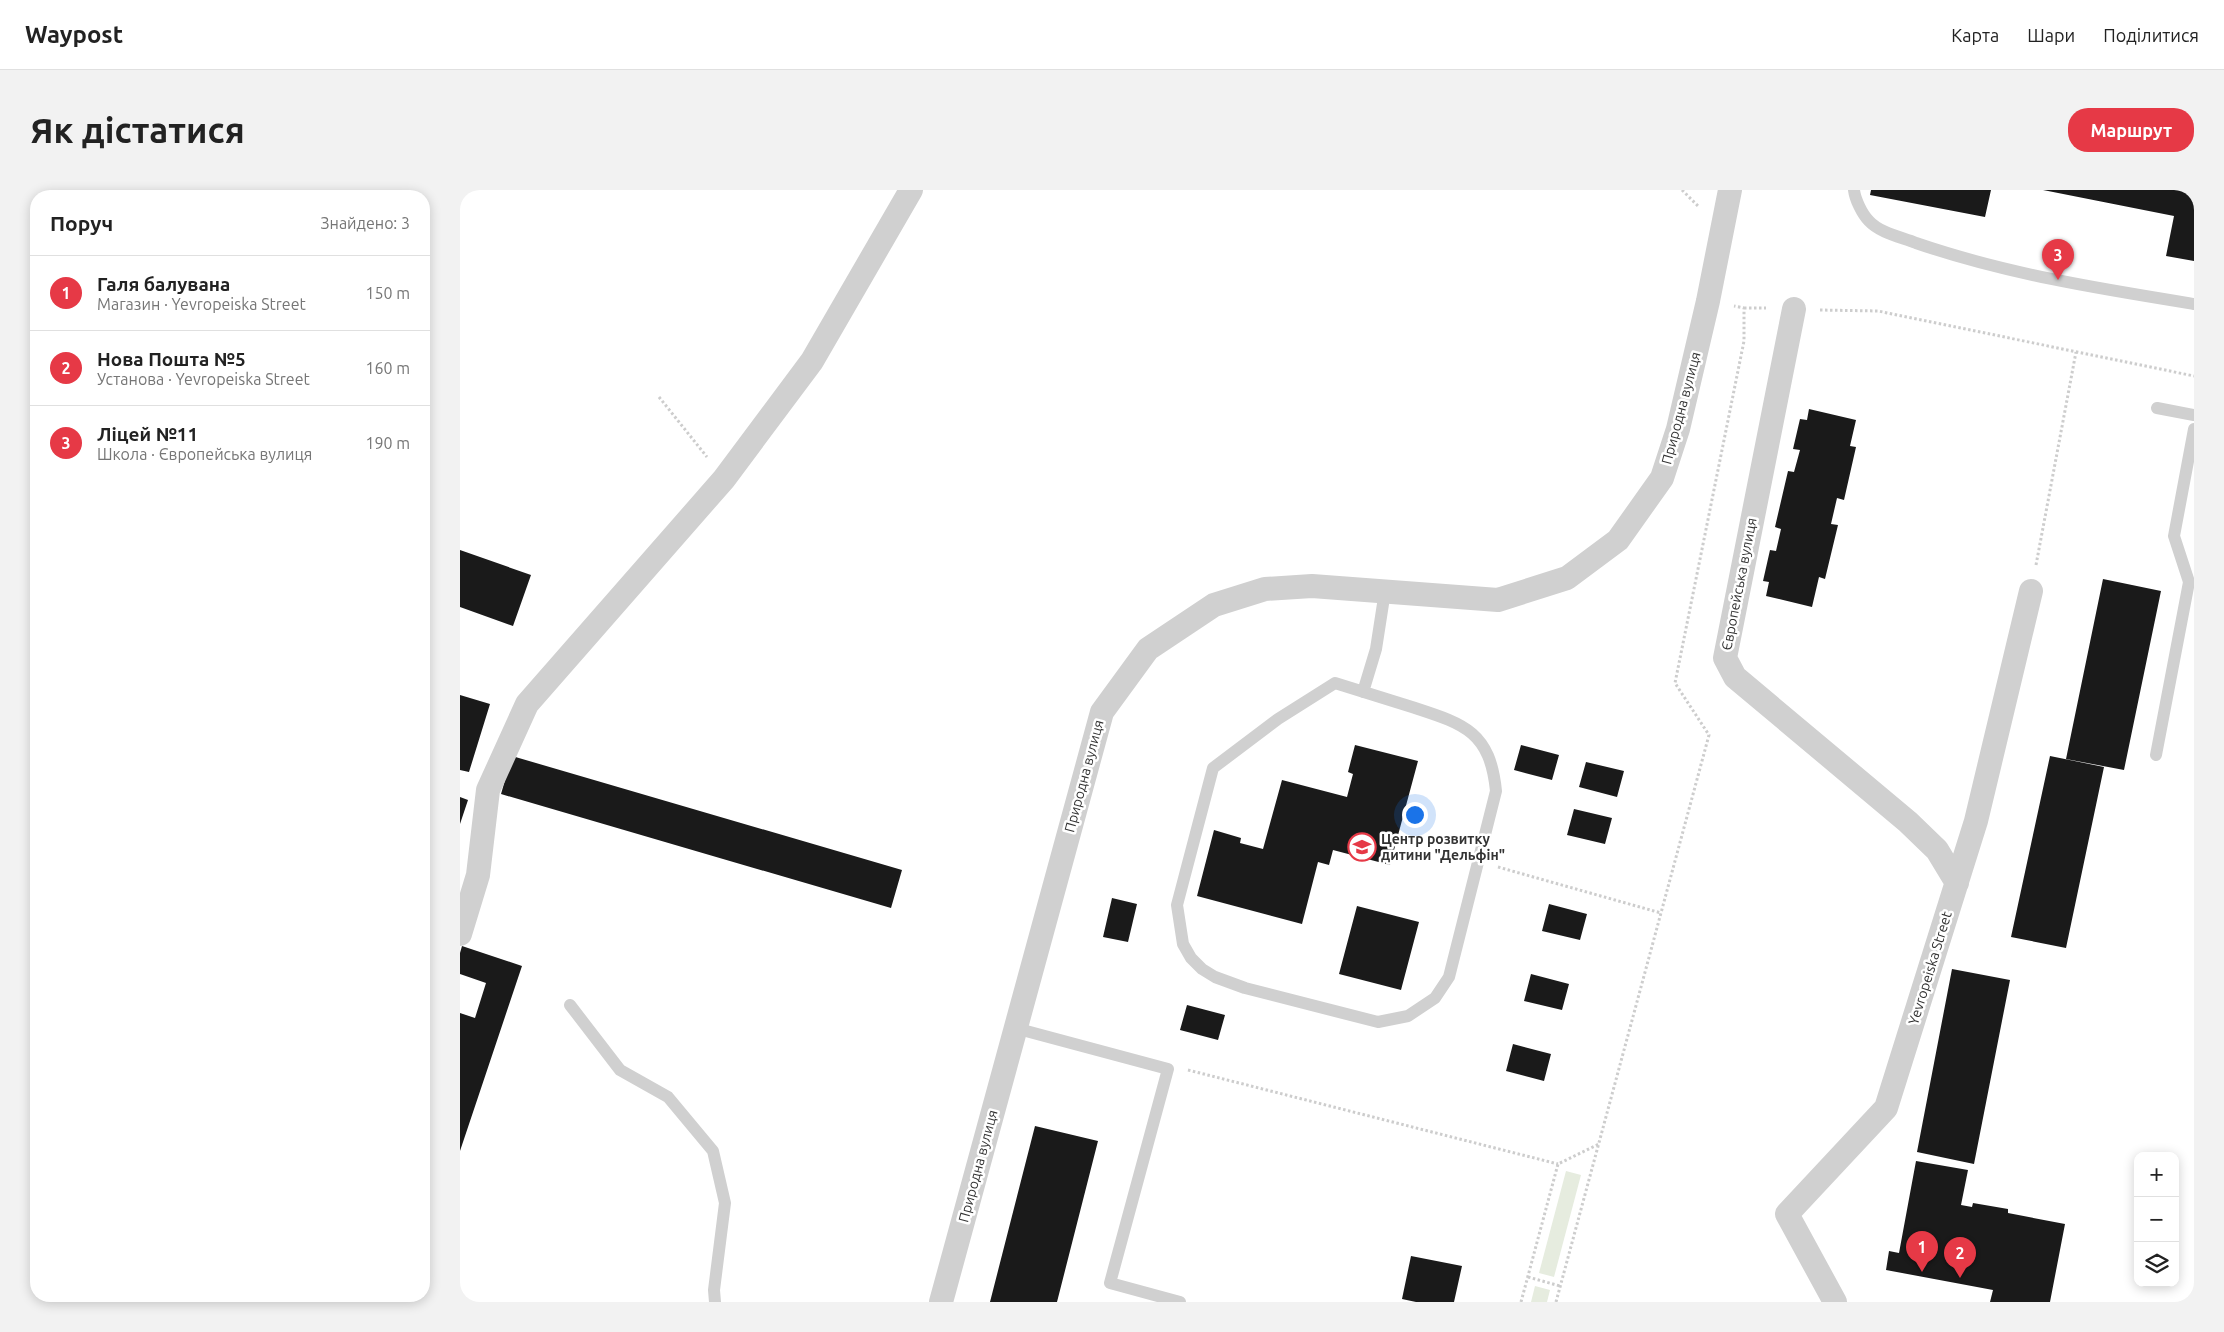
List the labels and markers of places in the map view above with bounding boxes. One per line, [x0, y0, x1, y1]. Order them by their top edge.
pin: 3 [2042, 239, 2074, 280]
place label: Центр розвитку дитини "Дельфін" [1381, 831, 1505, 863]
school or university icon: Центр розвитку дитини "Дельфін" [1347, 832, 1377, 862]
pin: 1 [1906, 1231, 1938, 1272]
pin: 2 [1944, 1237, 1976, 1278]

